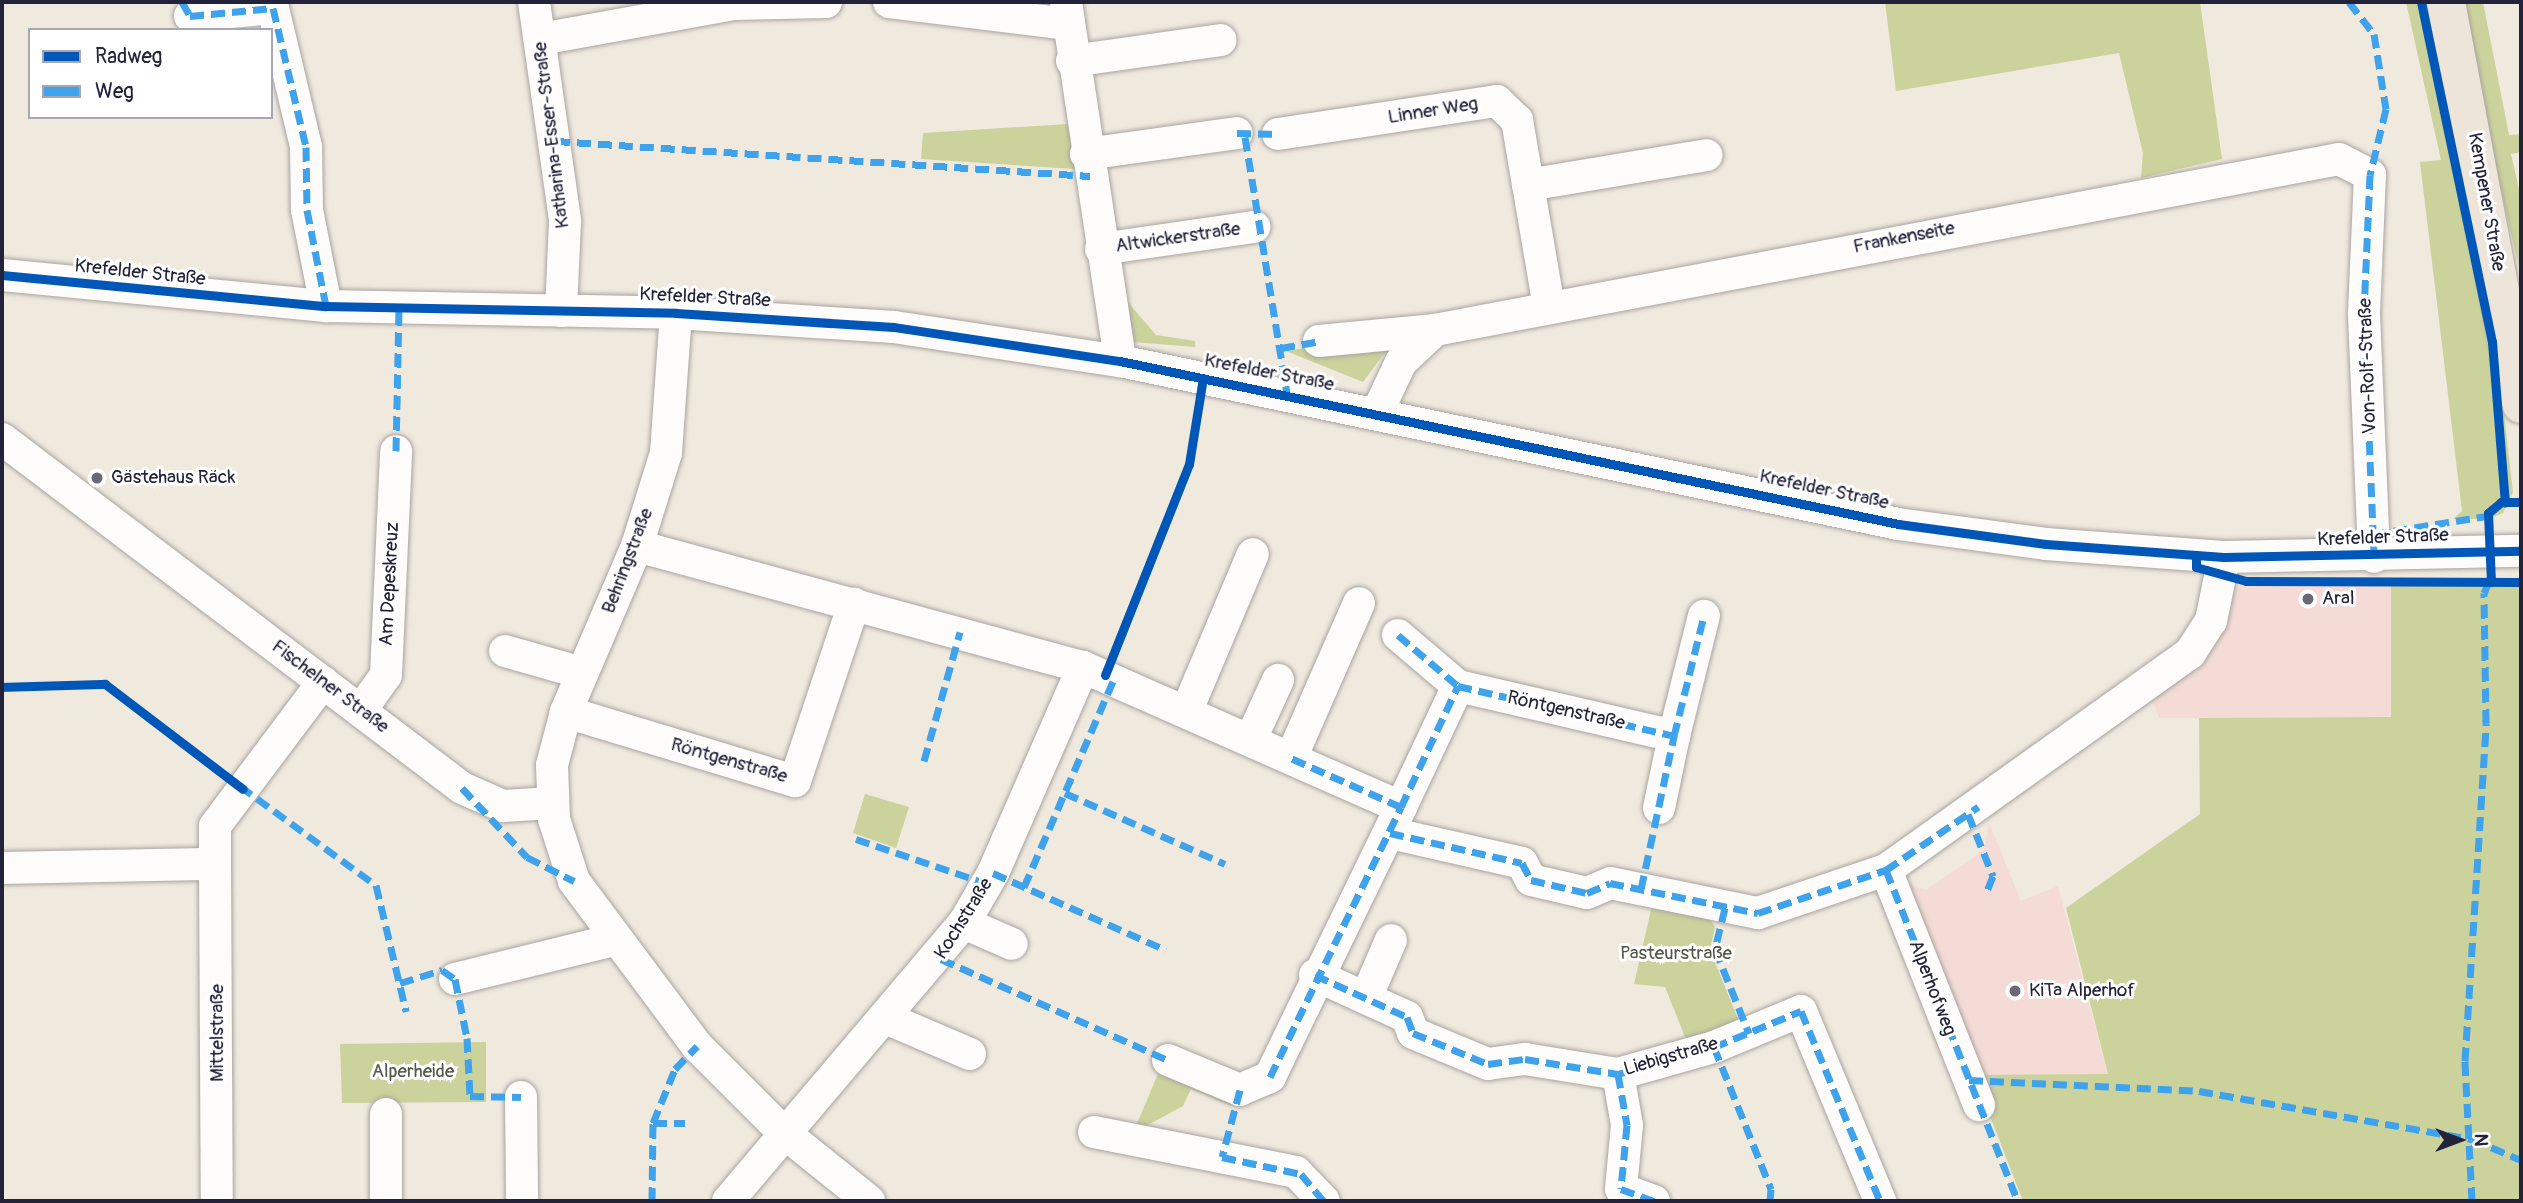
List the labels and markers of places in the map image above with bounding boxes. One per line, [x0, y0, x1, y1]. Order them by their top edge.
place label: Gästehaus Räck [111, 467, 235, 489]
marker: Gästehaus Räck [89, 470, 105, 486]
place label: Aral [2322, 588, 2354, 610]
marker: Aral [2300, 591, 2316, 607]
place label: KiTa Alperhof [2029, 980, 2135, 1002]
marker: KiTa Alperhof [2007, 983, 2023, 999]

